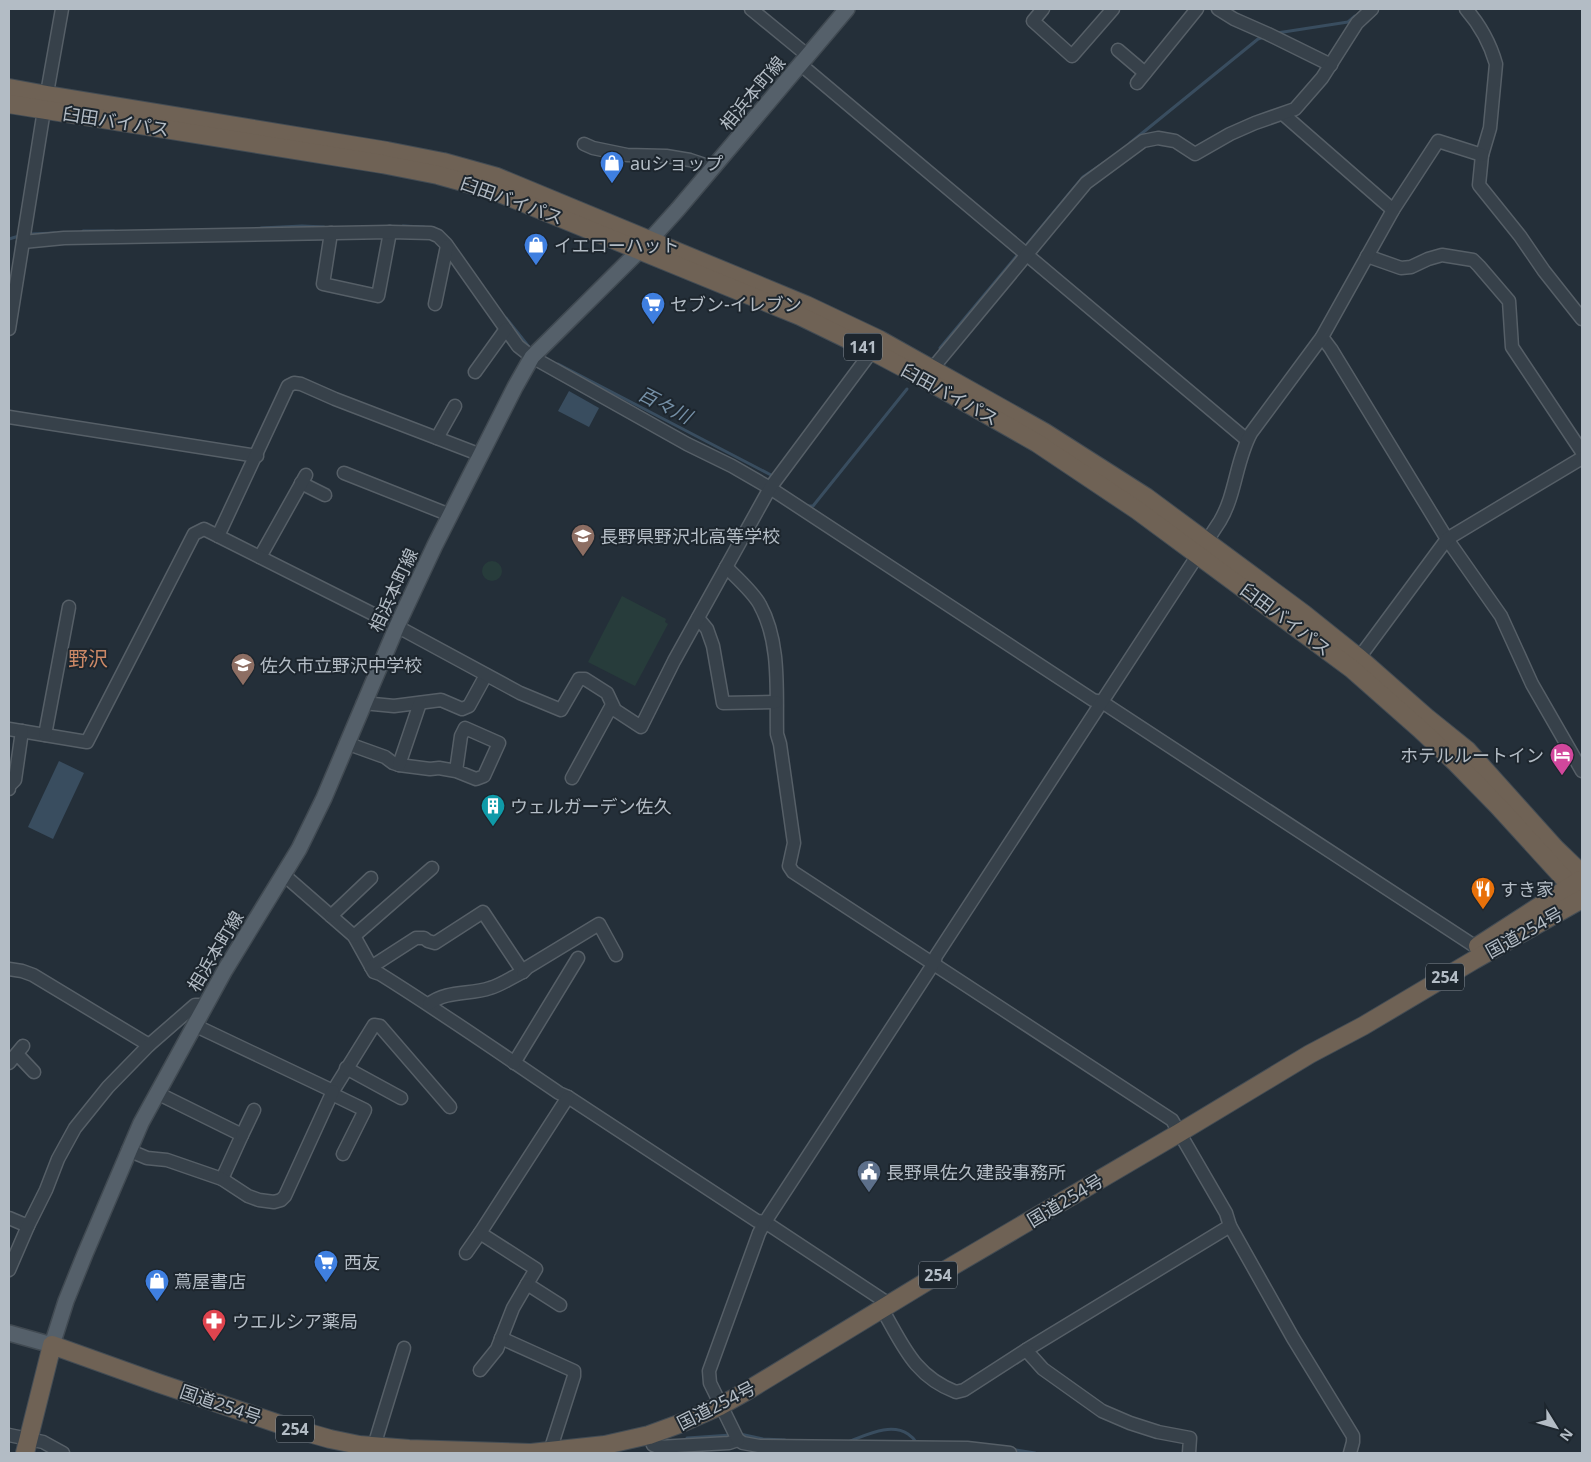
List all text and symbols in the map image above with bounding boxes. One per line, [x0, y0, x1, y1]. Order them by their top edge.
street label: 相浜本町線 [714, 51, 790, 135]
street label: 臼田バイパス [61, 101, 171, 141]
shop icon: auショップ [599, 150, 625, 184]
place label: auショップ [630, 151, 723, 175]
street label: 臼田バイパス [457, 170, 567, 230]
shop icon: イエローハット [523, 232, 549, 266]
place label: イエローハット [554, 233, 679, 257]
supermarket icon: セブン-イレブン [640, 291, 666, 325]
place label: セブン-イレブン [670, 292, 802, 316]
road number: 141 [844, 334, 882, 361]
street label: 臼田バイパス [897, 357, 1003, 431]
water label: 百々川 [634, 380, 698, 430]
school or university icon: 長野県野沢北高等学校 [570, 523, 596, 557]
place label: 長野県野沢北高等学校 [600, 524, 780, 548]
street label: 相浜本町線 [363, 544, 423, 636]
street label: 臼田バイパス [1236, 577, 1336, 661]
district label: 野沢 [68, 645, 108, 672]
school or university icon: 佐久市立野沢中学校 [230, 652, 256, 686]
place label: 佐久市立野沢中学校 [260, 653, 422, 677]
hotel icon: ホテルルートイン [1549, 742, 1575, 776]
place label: ホテルルートイン [1400, 743, 1544, 767]
building icon: ウェルガーデン佐久 [480, 793, 506, 827]
place label: ウェルガーデン佐久 [510, 794, 671, 818]
restaurant icon: すき家 [1470, 876, 1496, 910]
place label: すき家 [1500, 877, 1554, 901]
street label: 国道254号 [1481, 901, 1567, 963]
street label: 相浜本町線 [182, 906, 248, 996]
road number: 254 [1426, 964, 1464, 990]
public building icon: 長野県佐久建設事務所 [856, 1159, 882, 1193]
place label: 長野県佐久建設事務所 [886, 1160, 1066, 1184]
street label: 国道254号 [1022, 1168, 1108, 1232]
supermarket icon: 西友 [313, 1249, 339, 1283]
place label: 西友 [344, 1250, 380, 1274]
road number: 254 [919, 1262, 957, 1288]
shop icon: 蔦屋書店 [144, 1268, 170, 1302]
place label: 蔦屋書店 [174, 1269, 246, 1293]
pharmacy icon: ウエルシア薬局 [201, 1308, 227, 1342]
place label: ウエルシア薬局 [232, 1309, 358, 1333]
street label: 国道254号 [673, 1375, 759, 1435]
street label: 国道254号 [177, 1379, 265, 1429]
north arrow [1531, 1402, 1581, 1452]
road number: 254 [276, 1416, 314, 1442]
text: N [1556, 1425, 1578, 1445]

